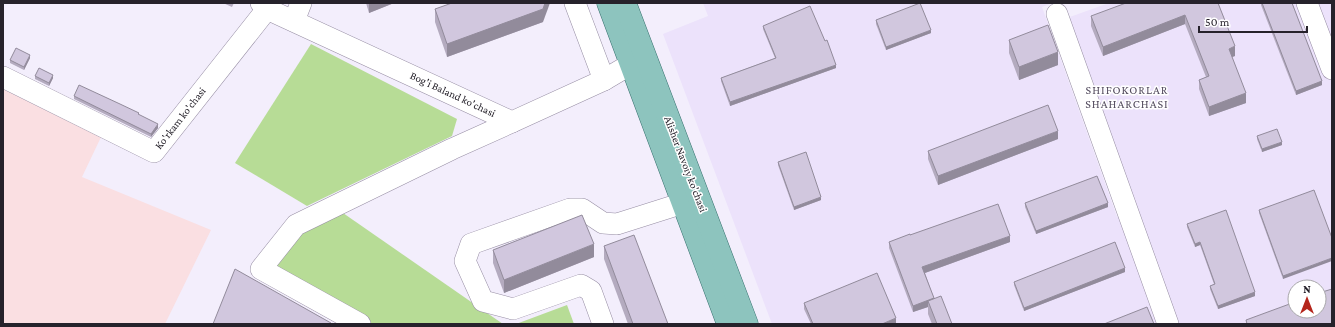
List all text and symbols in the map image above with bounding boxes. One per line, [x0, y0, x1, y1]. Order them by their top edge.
scale bar [1199, 8, 1307, 34]
text: 50 m [1205, 15, 1230, 29]
street label: Bog'i Baland ko'chasi [408, 69, 498, 120]
district label: SHIFOKORLAR SHAHARCHASI [1085, 83, 1169, 111]
street label: Ko'rkam ko'chasi [152, 85, 208, 151]
street label: Alisher Navoiy ko'chasi [661, 114, 710, 214]
north arrow [1287, 279, 1327, 319]
text: N [1303, 283, 1311, 295]

